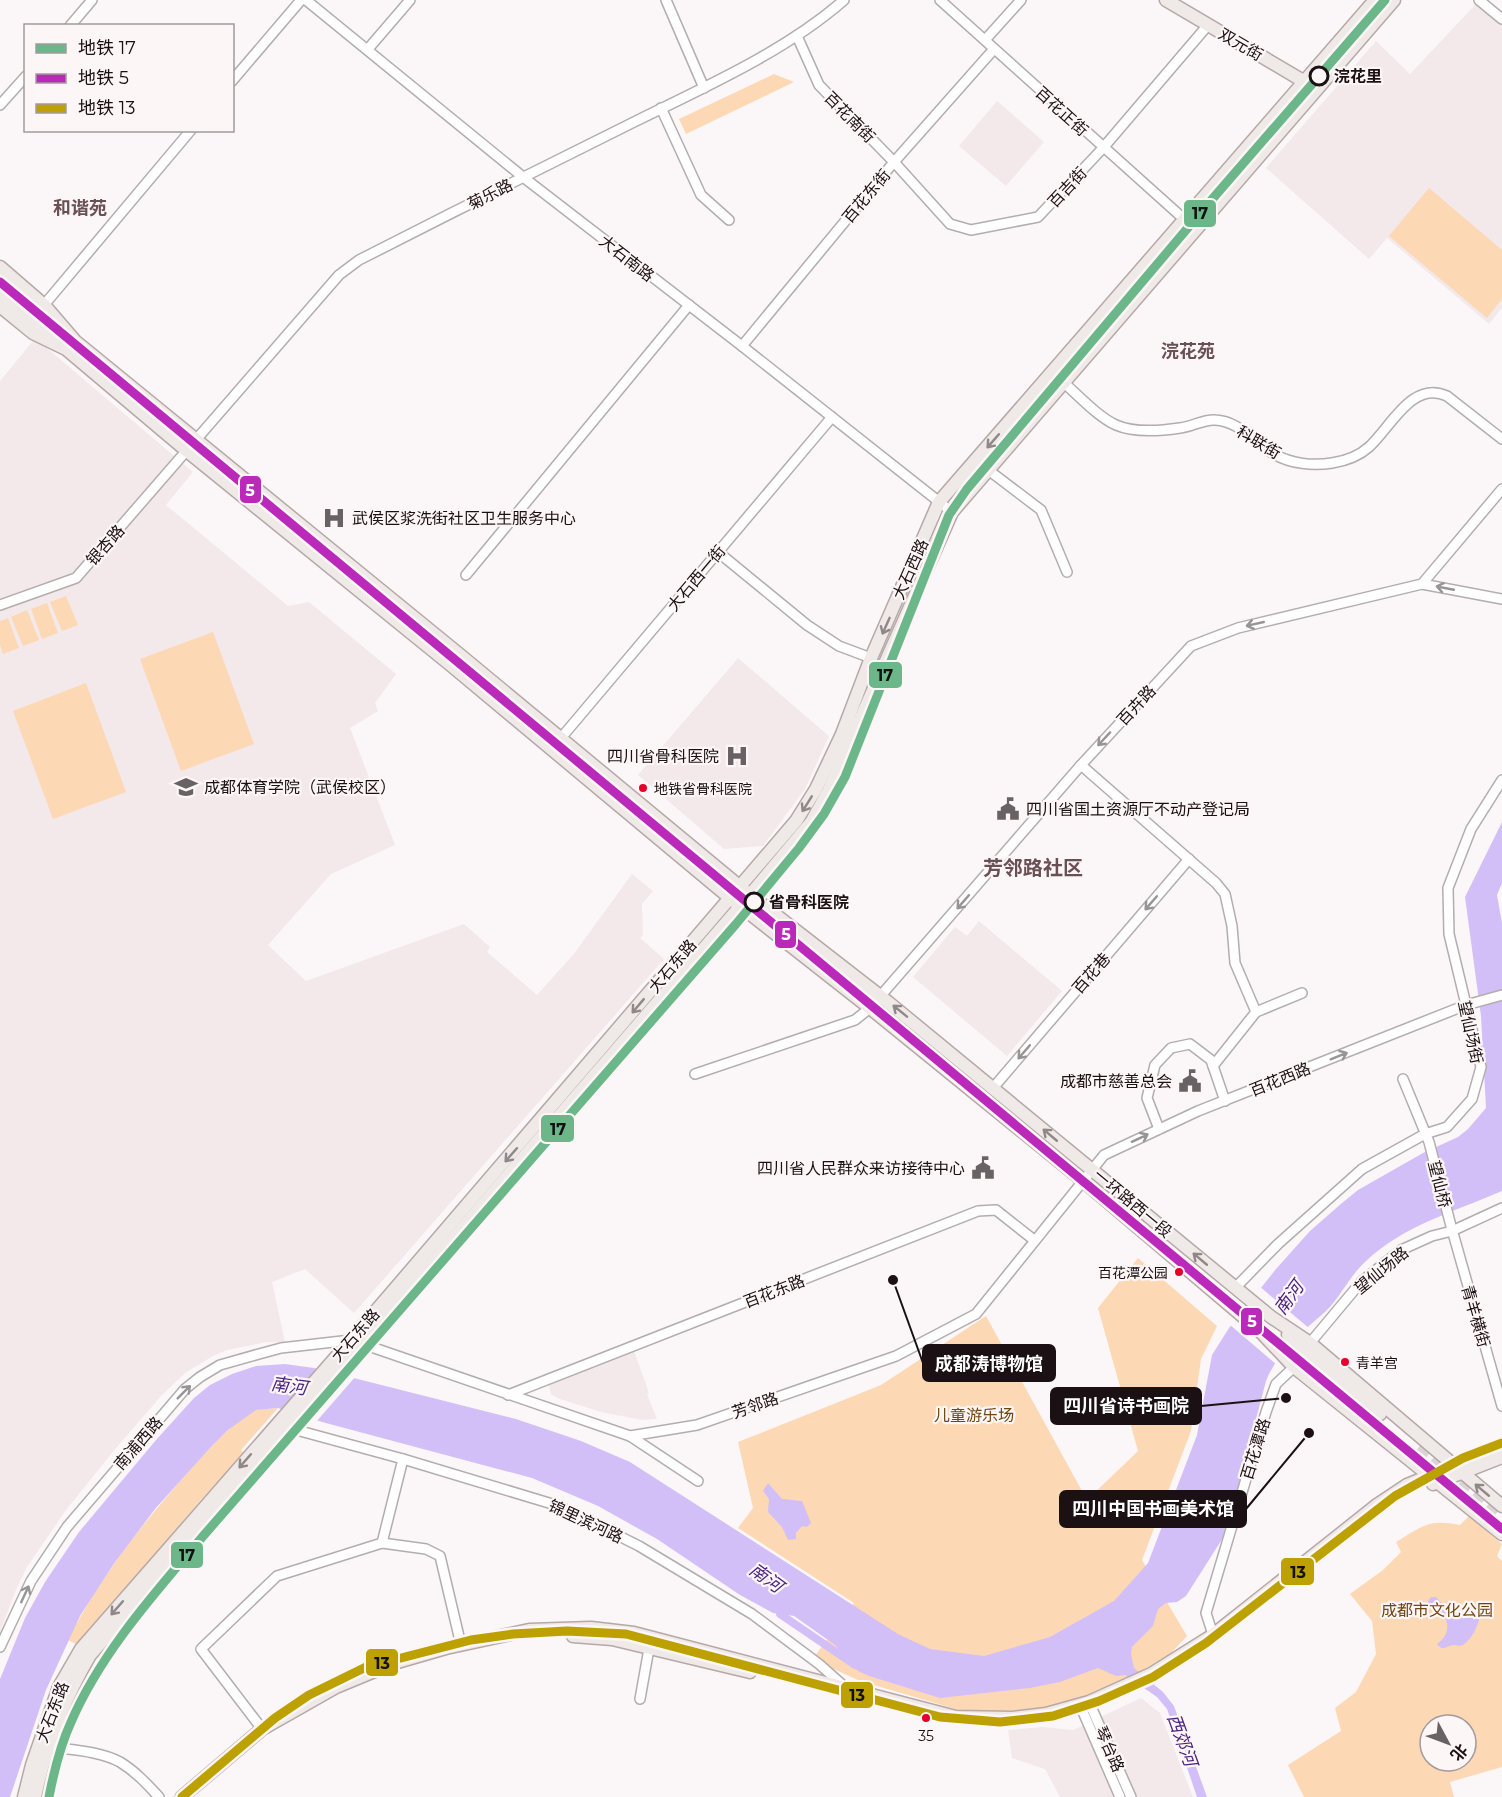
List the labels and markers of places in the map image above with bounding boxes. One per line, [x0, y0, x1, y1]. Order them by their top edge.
marker: 浣花里 [1309, 66, 1329, 86]
place label: 浣花里 [1334, 67, 1382, 86]
hospital icon: 武侯区浆洗街社区卫生服务中心 [321, 505, 347, 531]
place label: 武侯区浆洗街社区卫生服务中心 [352, 509, 576, 528]
hospital icon: 四川省骨科医院 [724, 743, 750, 769]
place label: 四川省骨科医院 [607, 747, 719, 766]
school or university icon: 成都体育学院（武侯校区） [173, 774, 199, 800]
place label: 成都体育学院（武侯校区） [204, 778, 396, 797]
place label: 地铁省骨科医院 [654, 780, 752, 798]
marker: 地铁省骨科医院 [637, 782, 649, 794]
public building icon: 四川省国土资源厅不动产登记局 [995, 796, 1021, 822]
place label: 四川省国土资源厅不动产登记局 [1026, 800, 1250, 819]
marker: 省骨科医院 [744, 892, 764, 912]
place label: 省骨科医院 [769, 893, 849, 912]
public building icon: 成都市慈善总会 [1177, 1068, 1203, 1094]
place label: 成都市慈善总会 [1060, 1072, 1172, 1091]
public building icon: 四川省人民群众来访接待中心 [970, 1155, 996, 1181]
place label: 四川省人民群众来访接待中心 [757, 1159, 965, 1178]
place label: 百花潭公园 [1098, 1264, 1168, 1282]
marker: 百花潭公园 [1173, 1266, 1185, 1278]
callout: 成都涛博物馆 [923, 1345, 1055, 1381]
place label: 青羊宫 [1356, 1354, 1398, 1372]
marker: 青羊宫 [1339, 1356, 1351, 1368]
callout: 四川省诗书画院 [1051, 1388, 1201, 1424]
callout: 四川中国书画美术馆 [1060, 1491, 1246, 1527]
marker: 35 [920, 1712, 932, 1724]
place label: 35 [918, 1727, 934, 1745]

